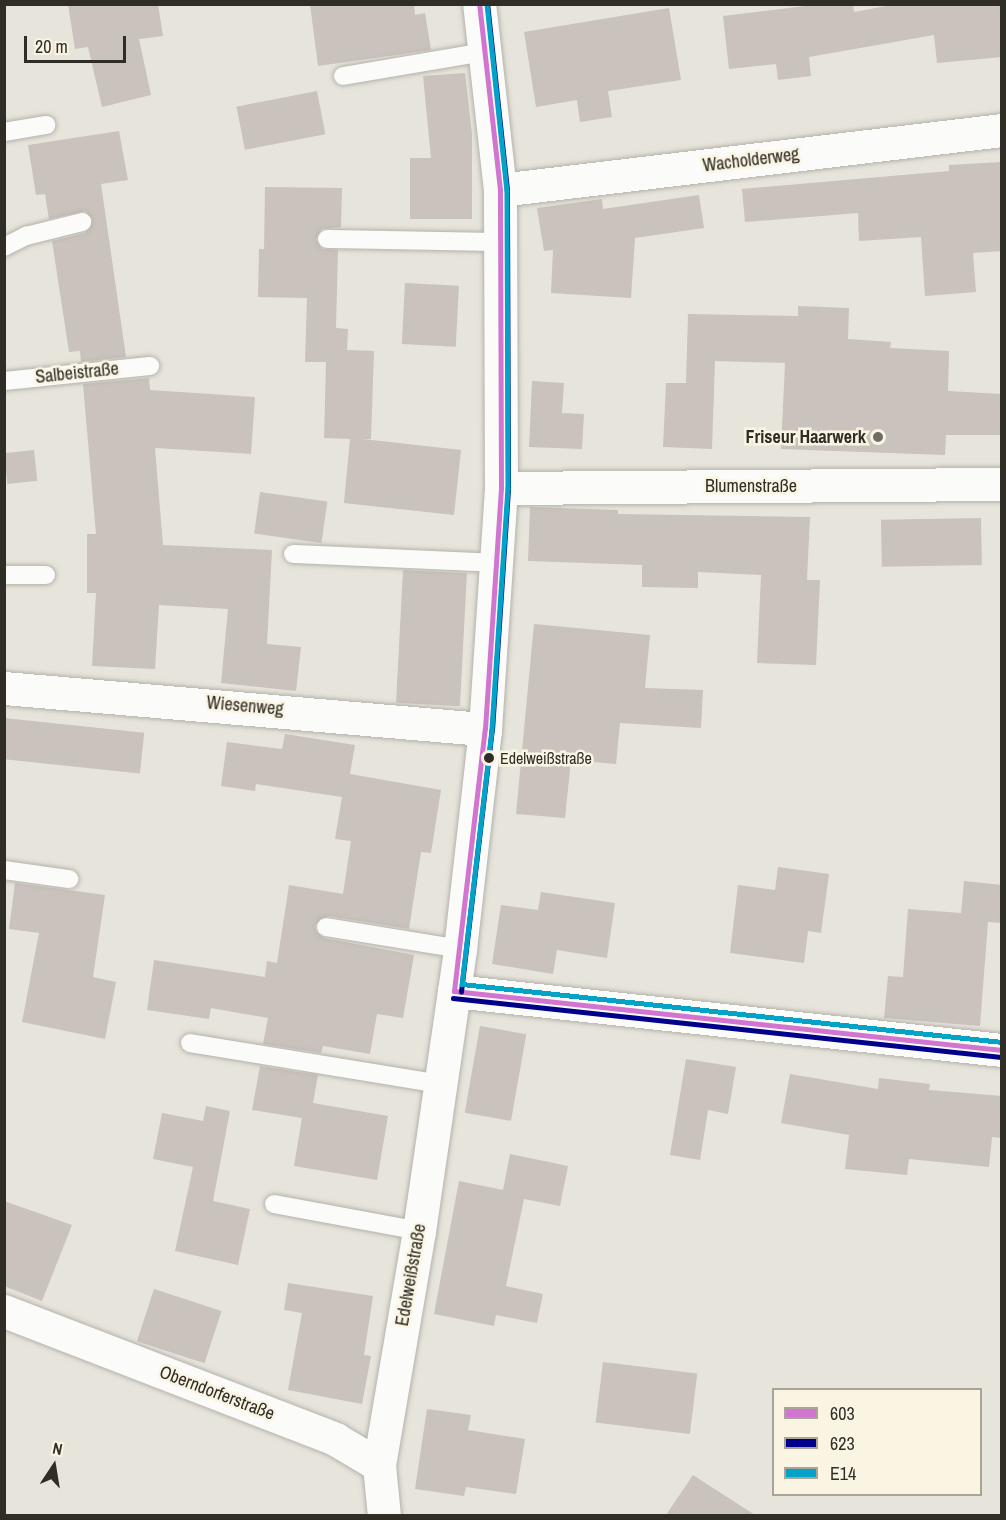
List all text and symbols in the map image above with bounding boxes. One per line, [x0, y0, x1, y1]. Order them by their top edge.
scale bar [27, 24, 129, 62]
text: 20 m [35, 34, 68, 59]
street label: Wacholderweg [702, 143, 800, 177]
street label: Salbeistraße [34, 358, 120, 388]
place label: Friseur Haarwerk [745, 426, 866, 448]
marker: Friseur Haarwerk [871, 430, 885, 444]
street label: Blumenstraße [705, 475, 797, 497]
street label: Wiesenweg [206, 692, 284, 720]
place label: Edelweißstraße [500, 748, 592, 768]
marker: Edelweißstraße [483, 752, 495, 764]
street label: Edelweißstraße [391, 1222, 431, 1328]
street label: Oberndorferstraße [156, 1361, 278, 1425]
legend [772, 1388, 982, 1496]
text: 603 [830, 1401, 855, 1426]
text: 623 [830, 1431, 855, 1456]
north arrow [24, 1436, 84, 1496]
text: N [51, 1437, 65, 1460]
text: E14 [830, 1461, 856, 1486]

